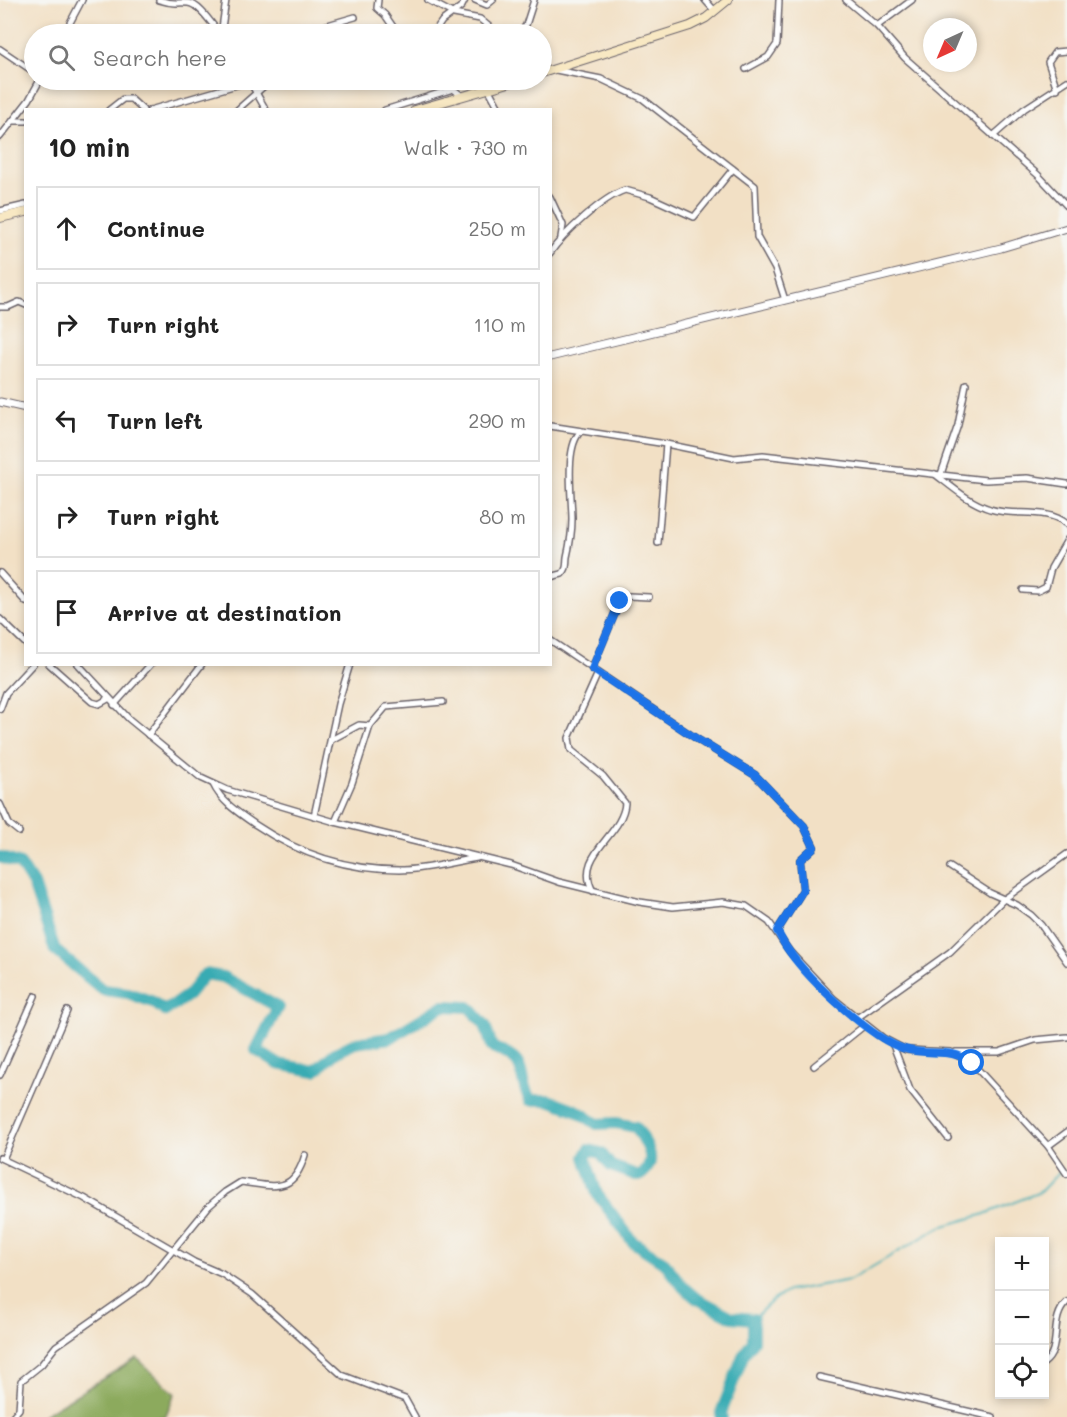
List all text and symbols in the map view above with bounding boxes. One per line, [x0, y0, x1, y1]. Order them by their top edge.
north arrow [923, 18, 977, 72]
search box [24, 24, 552, 90]
icon: search [45, 41, 78, 74]
text: Search here [93, 43, 227, 72]
text: 10 min [48, 130, 130, 164]
text: Walk · 730 m [403, 134, 528, 160]
icon: ahead [50, 212, 83, 245]
text: Continue [107, 214, 205, 243]
text: 250 m [469, 215, 526, 241]
icon: right [50, 308, 83, 341]
text: Turn right [107, 310, 219, 339]
text: 110 m [473, 311, 526, 337]
icon: left [50, 404, 83, 437]
text: Turn left [107, 406, 203, 435]
text: 290 m [468, 407, 526, 433]
icon: right [50, 500, 83, 533]
text: Turn right [107, 502, 219, 531]
text: 80 m [479, 503, 526, 529]
route end [606, 587, 632, 613]
icon: arrive [50, 596, 83, 629]
text: Arrive at destination [107, 598, 342, 627]
route start [958, 1049, 984, 1075]
map controls [995, 1237, 1049, 1399]
button: + [995, 1237, 1049, 1291]
button: − [995, 1291, 1049, 1345]
button: locate [995, 1345, 1049, 1399]

